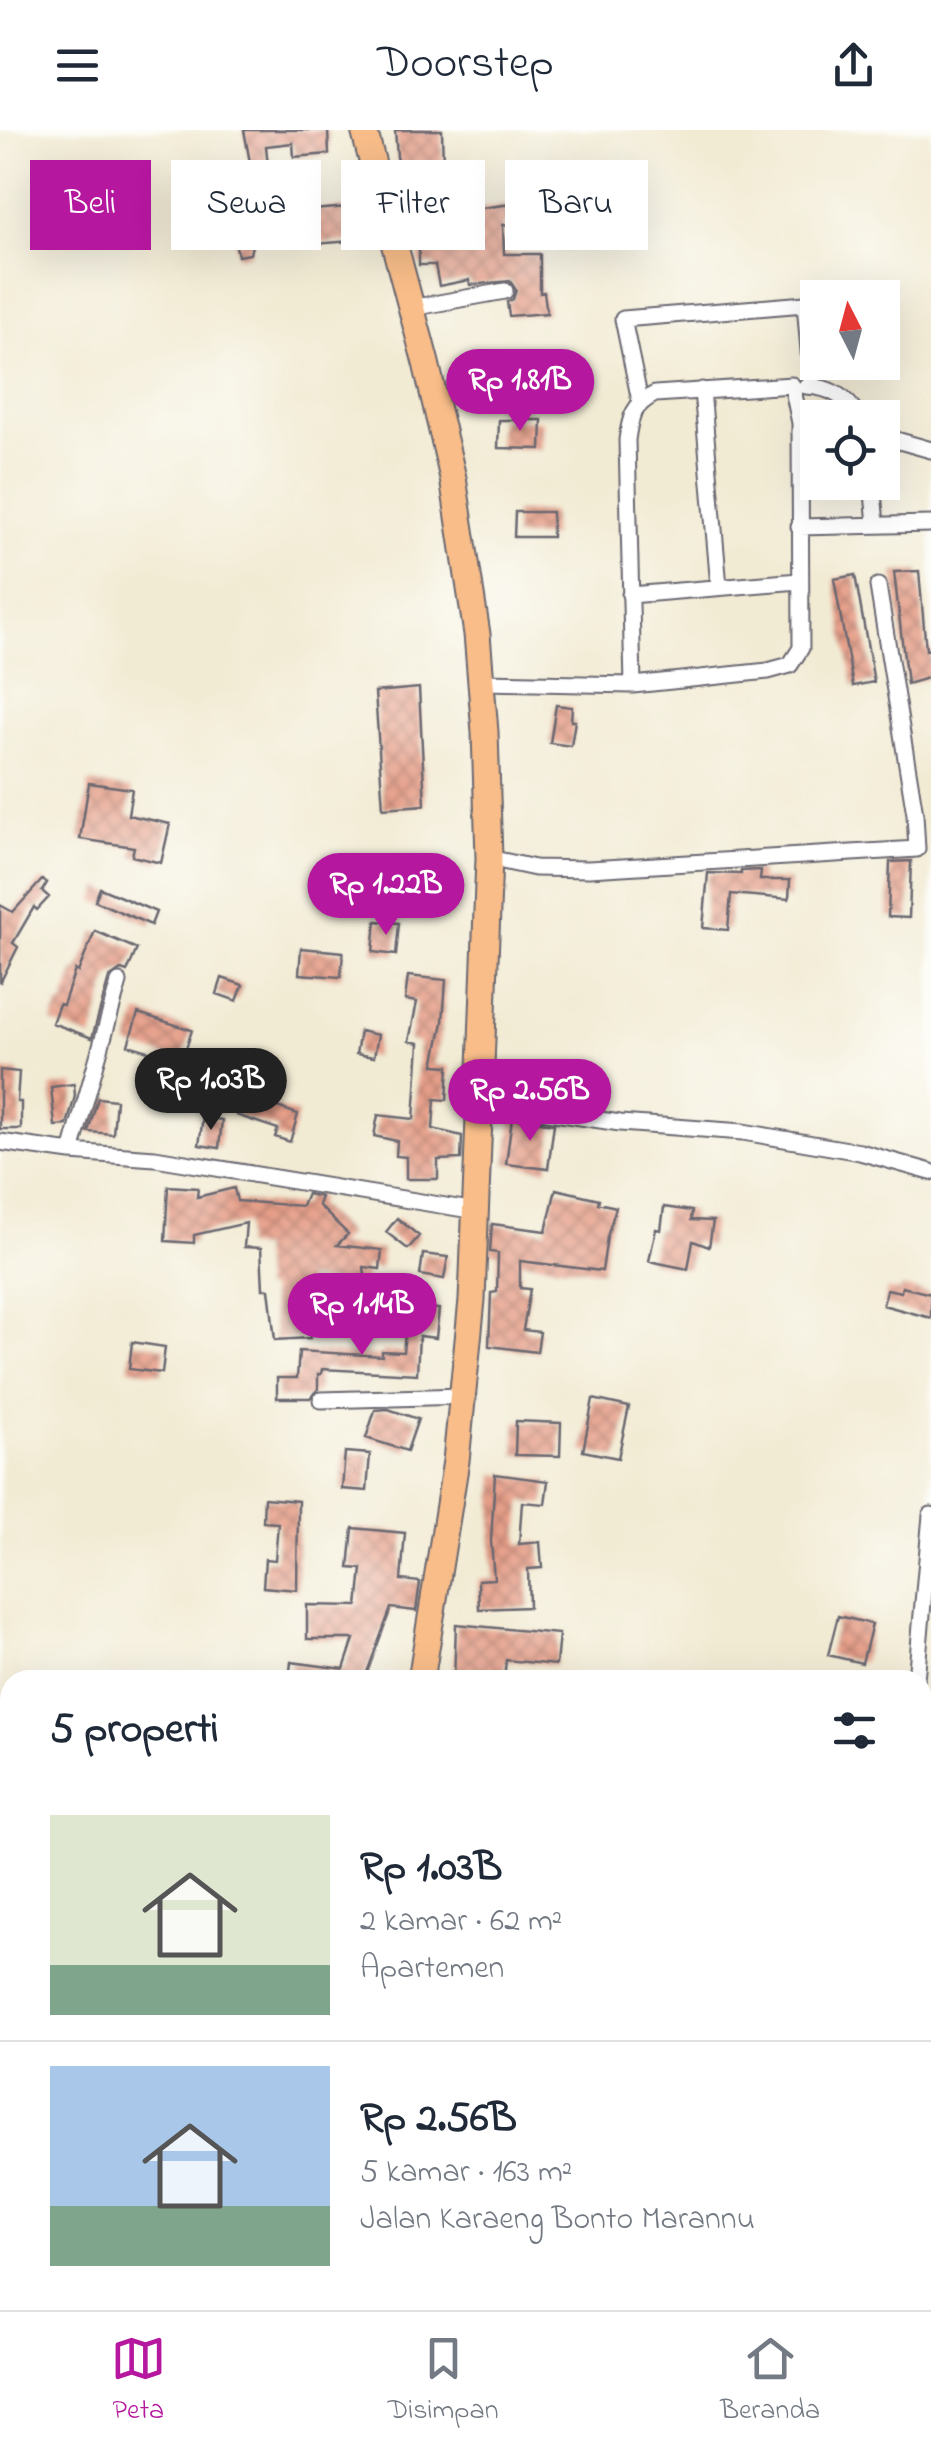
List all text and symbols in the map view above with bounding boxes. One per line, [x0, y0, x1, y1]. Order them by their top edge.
text: Doorstep [377, 32, 554, 98]
icon: menu [50, 38, 105, 93]
icon: share [826, 38, 881, 93]
chip: Beli [30, 160, 151, 250]
chip: Sewa [171, 160, 321, 250]
chip: Filter [341, 160, 485, 250]
chip: Baru [505, 160, 648, 250]
north arrow [800, 280, 900, 380]
map controls [800, 280, 900, 500]
pin: Rp 1.81B [417, 349, 623, 434]
text: Rp 1.81B [468, 358, 572, 405]
button: locate [800, 400, 900, 500]
pin: Rp 1.22B [283, 853, 489, 938]
text: Rp 1.22B [329, 862, 443, 909]
pin: Rp 1.03B [108, 1048, 314, 1133]
text: Rp 1.03B [157, 1057, 265, 1104]
pin: Rp 2.56B [427, 1059, 633, 1144]
text: Rp 2.56B [470, 1068, 590, 1115]
pin: Rp 1.14B [259, 1273, 465, 1358]
text: Rp 1.14B [310, 1282, 414, 1329]
text: 5 properti [50, 1700, 219, 1761]
icon: filters [827, 1703, 882, 1758]
text: Rp 1.03B [360, 1838, 502, 1899]
icon: home [130, 1855, 250, 1975]
text: 2 kamar · 62 m² [360, 1899, 562, 1946]
text: Apartemen [360, 1946, 504, 1993]
text: Rp 2.56B [360, 2089, 517, 2150]
icon: home [130, 2106, 250, 2226]
text: 5 kamar · 163 m² [360, 2150, 572, 2197]
text: Jalan Karaeng Bonto Marannu [360, 2197, 755, 2244]
tab: Peta [111, 2331, 166, 2432]
tab: Disimpan [388, 2331, 498, 2432]
tab: Beranda [720, 2331, 820, 2432]

